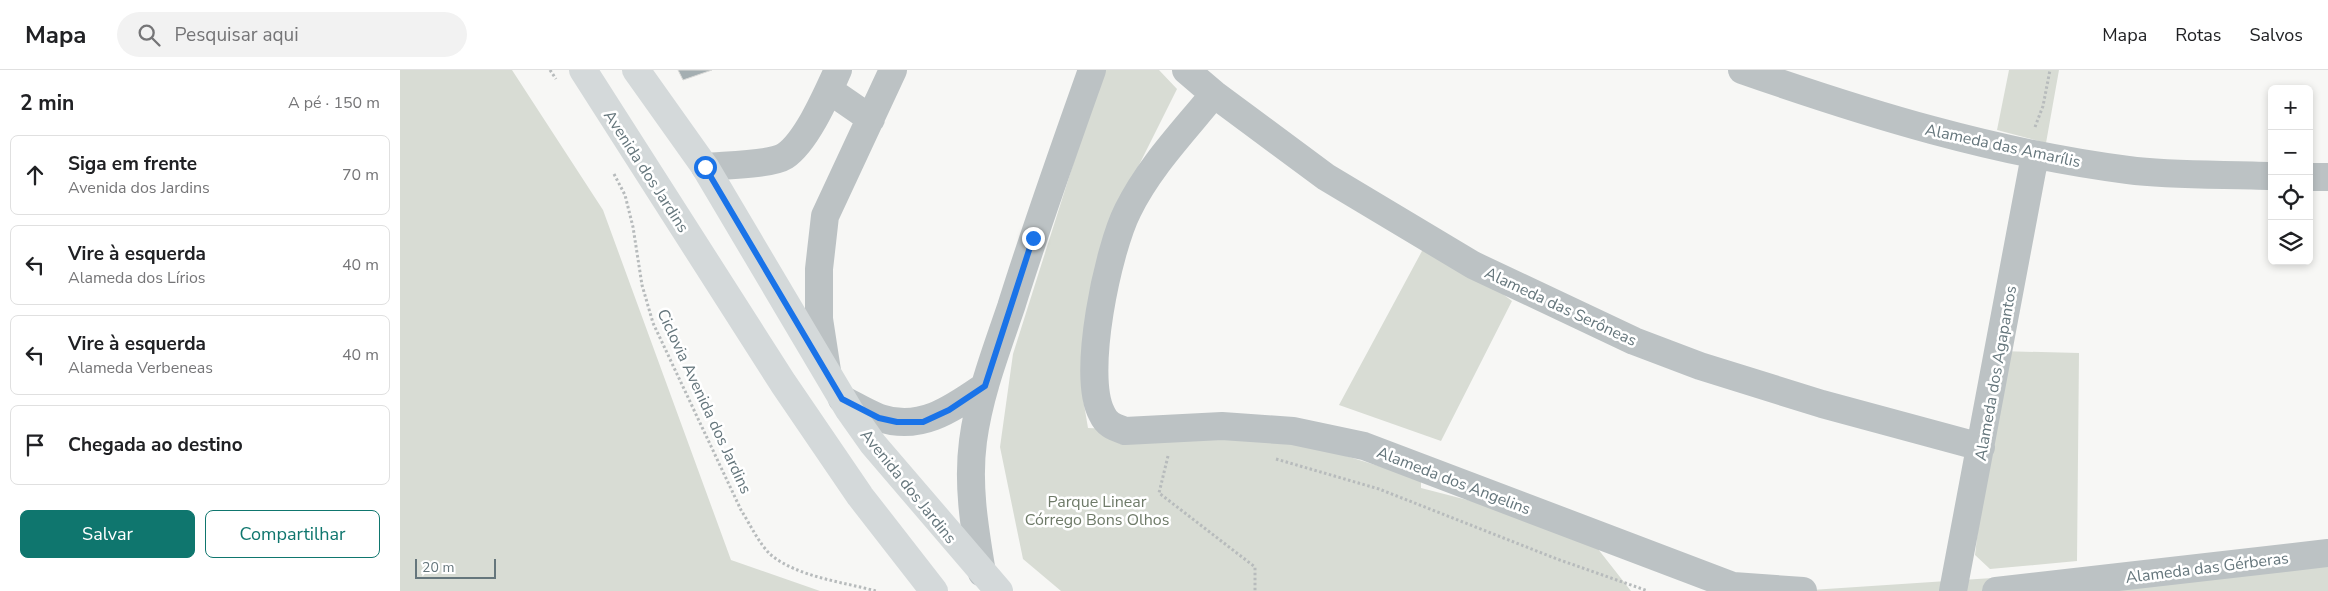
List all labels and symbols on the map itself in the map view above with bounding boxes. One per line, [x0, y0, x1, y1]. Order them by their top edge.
street label: Avenida dos Jardins [598, 106, 694, 237]
street label: Alameda das Amarílis [1923, 119, 2082, 173]
route start [694, 156, 717, 179]
route end [1022, 227, 1045, 250]
street label: Alameda das Serôneas [1481, 262, 1640, 352]
street label: Alameda dos Agapantos [1970, 284, 2022, 462]
street label: Ciclovia Avenida dos Jardins [652, 305, 757, 497]
street label: Avenida dos Jardins [855, 425, 961, 549]
street label: Alameda dos Angelins [1374, 441, 1534, 520]
park label: Parque Linear Córrego Bons Olhos [1025, 491, 1169, 531]
street label: Alameda das Gérberas [2124, 547, 2290, 589]
scale bar [415, 556, 496, 579]

